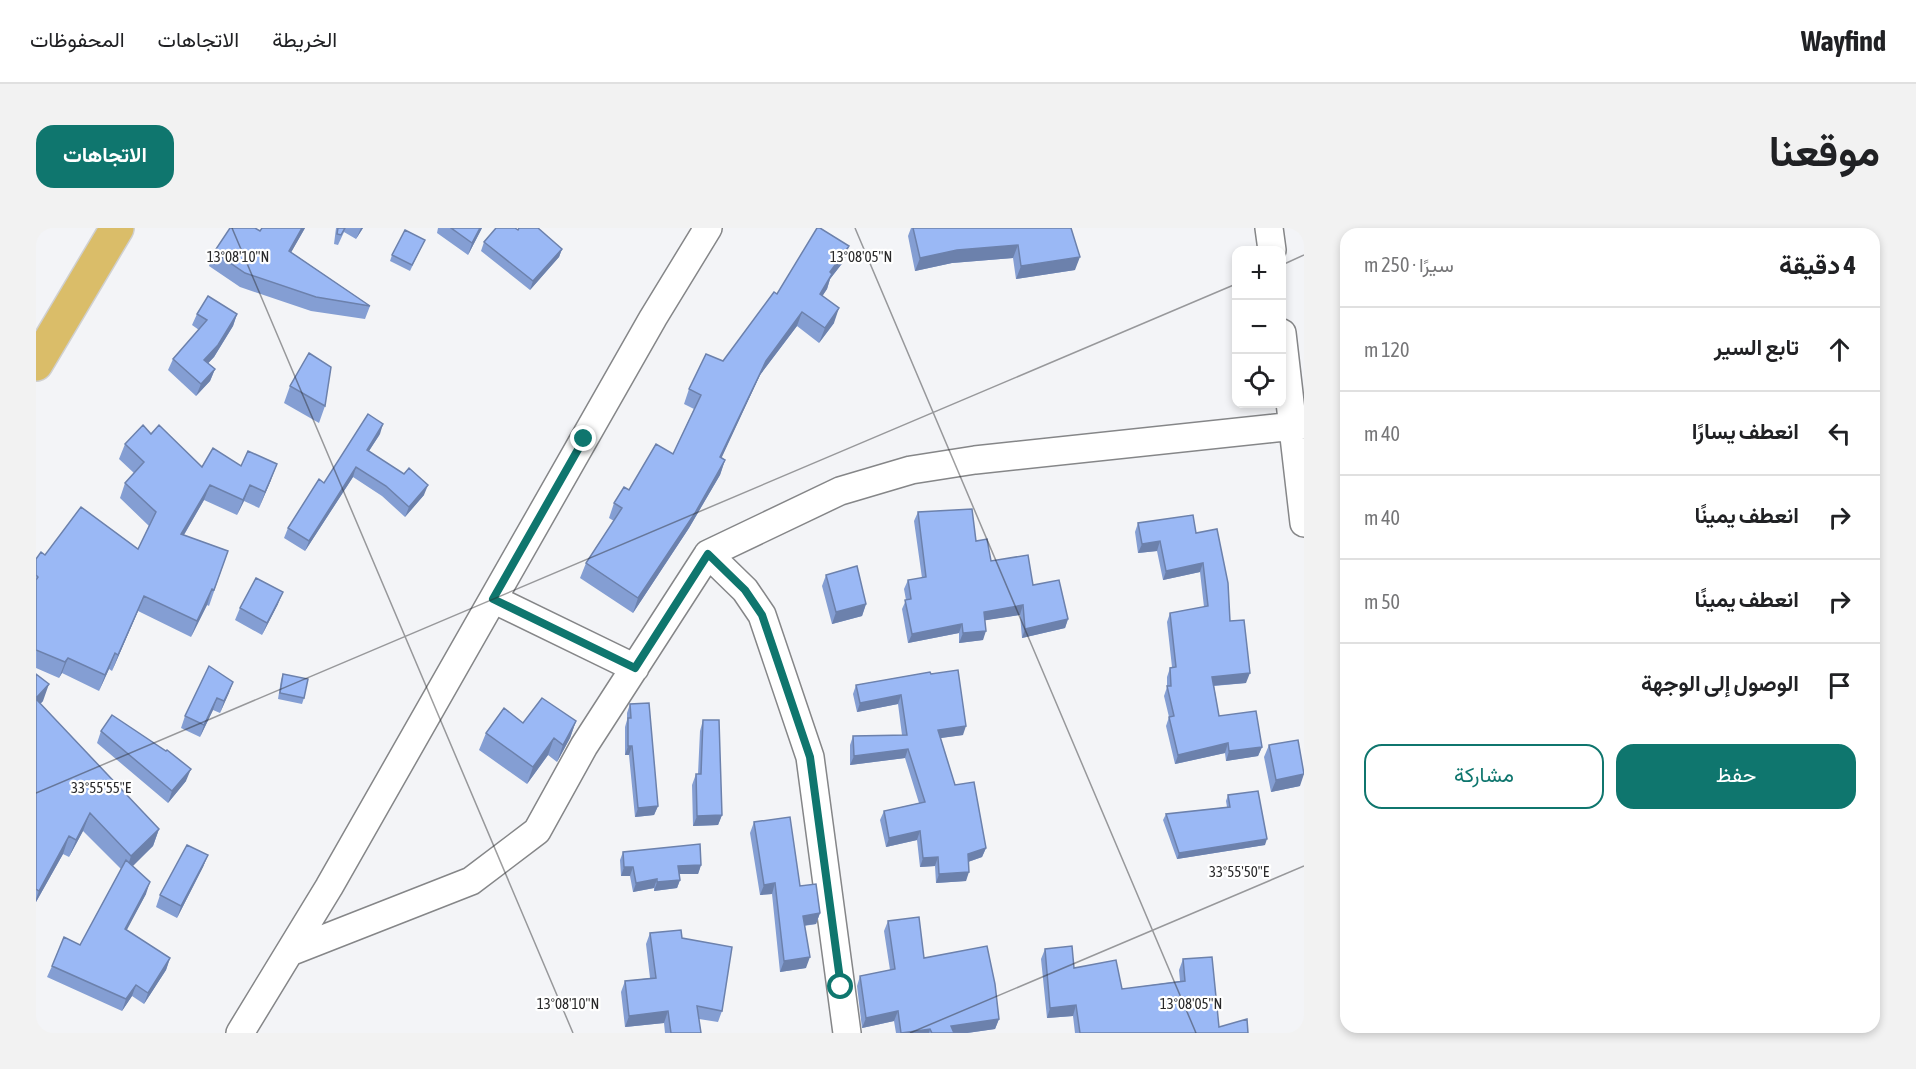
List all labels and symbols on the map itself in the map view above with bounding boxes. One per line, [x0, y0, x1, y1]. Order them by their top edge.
text: 13°08'10"N [207, 248, 269, 265]
text: 13°08'05"N [830, 248, 892, 265]
route end [570, 425, 596, 451]
text: 33°55'55"E [71, 779, 132, 796]
text: 33°55'50"E [1209, 863, 1270, 880]
route start [827, 973, 853, 999]
text: 13°08'10"N [537, 995, 599, 1012]
text: 13°08'05"N [1160, 995, 1222, 1012]

